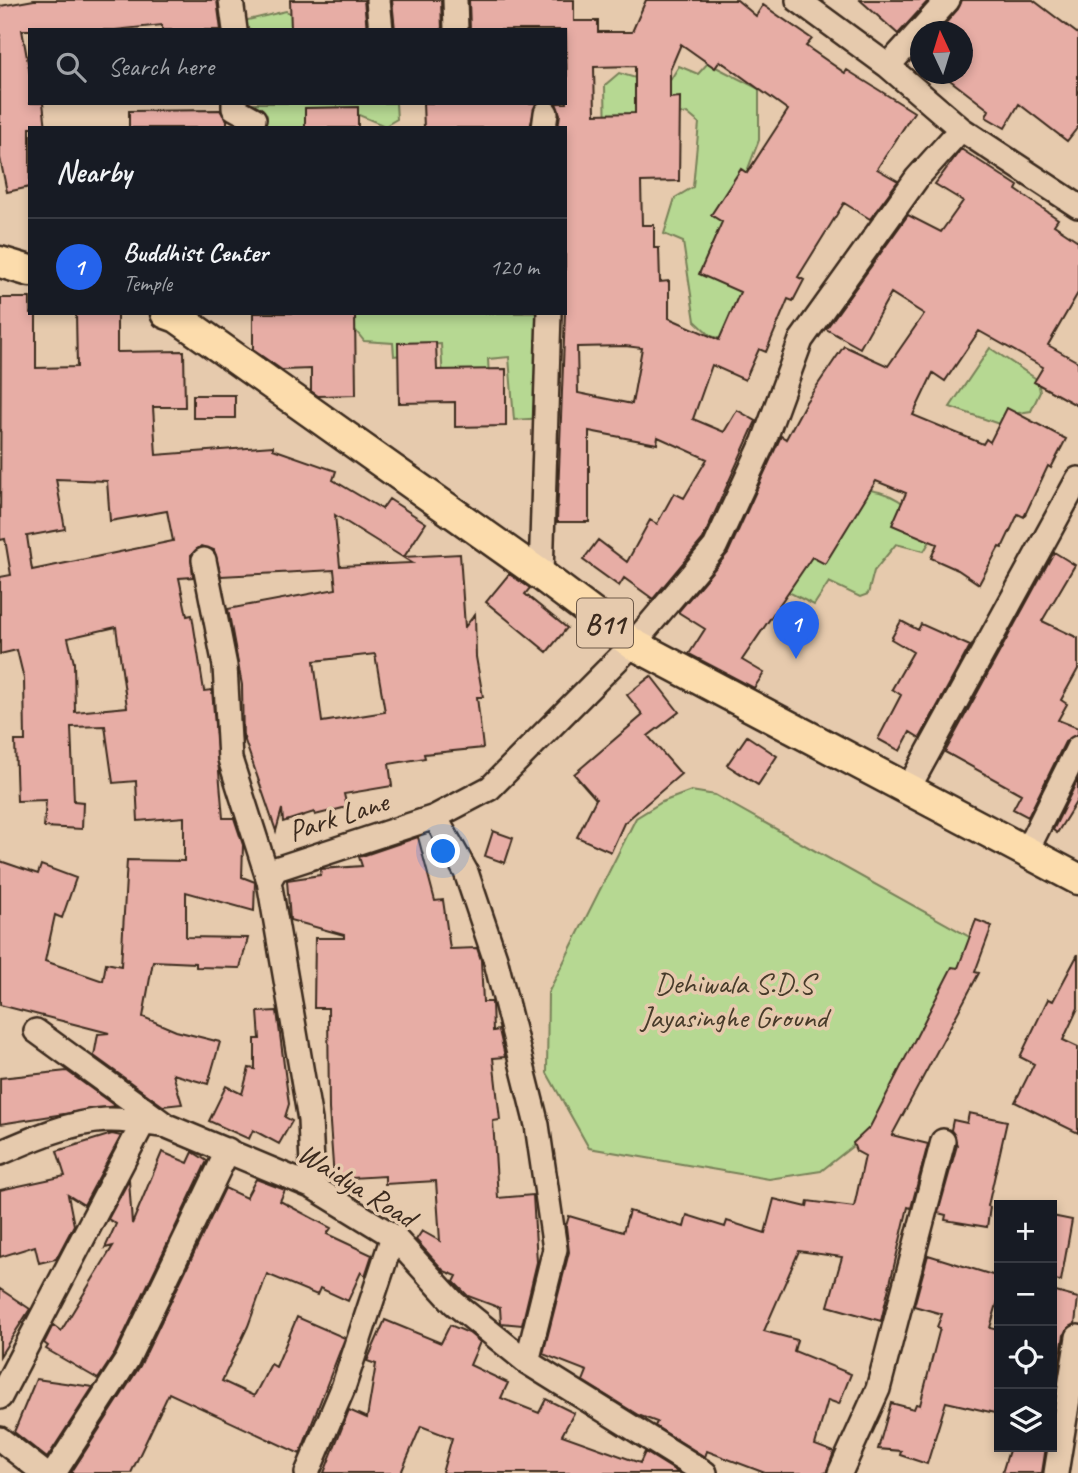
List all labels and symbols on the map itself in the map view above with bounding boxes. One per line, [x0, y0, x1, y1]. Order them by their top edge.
north arrow [910, 21, 973, 84]
road number: B11 [577, 598, 633, 648]
pin: 1 [773, 601, 819, 659]
street label: Park Lane [283, 781, 395, 850]
your location [426, 834, 460, 868]
park label: Dehiwala S.D.S Jayasinghe Ground [639, 964, 832, 1036]
street label: Waidya Road [291, 1134, 427, 1238]

